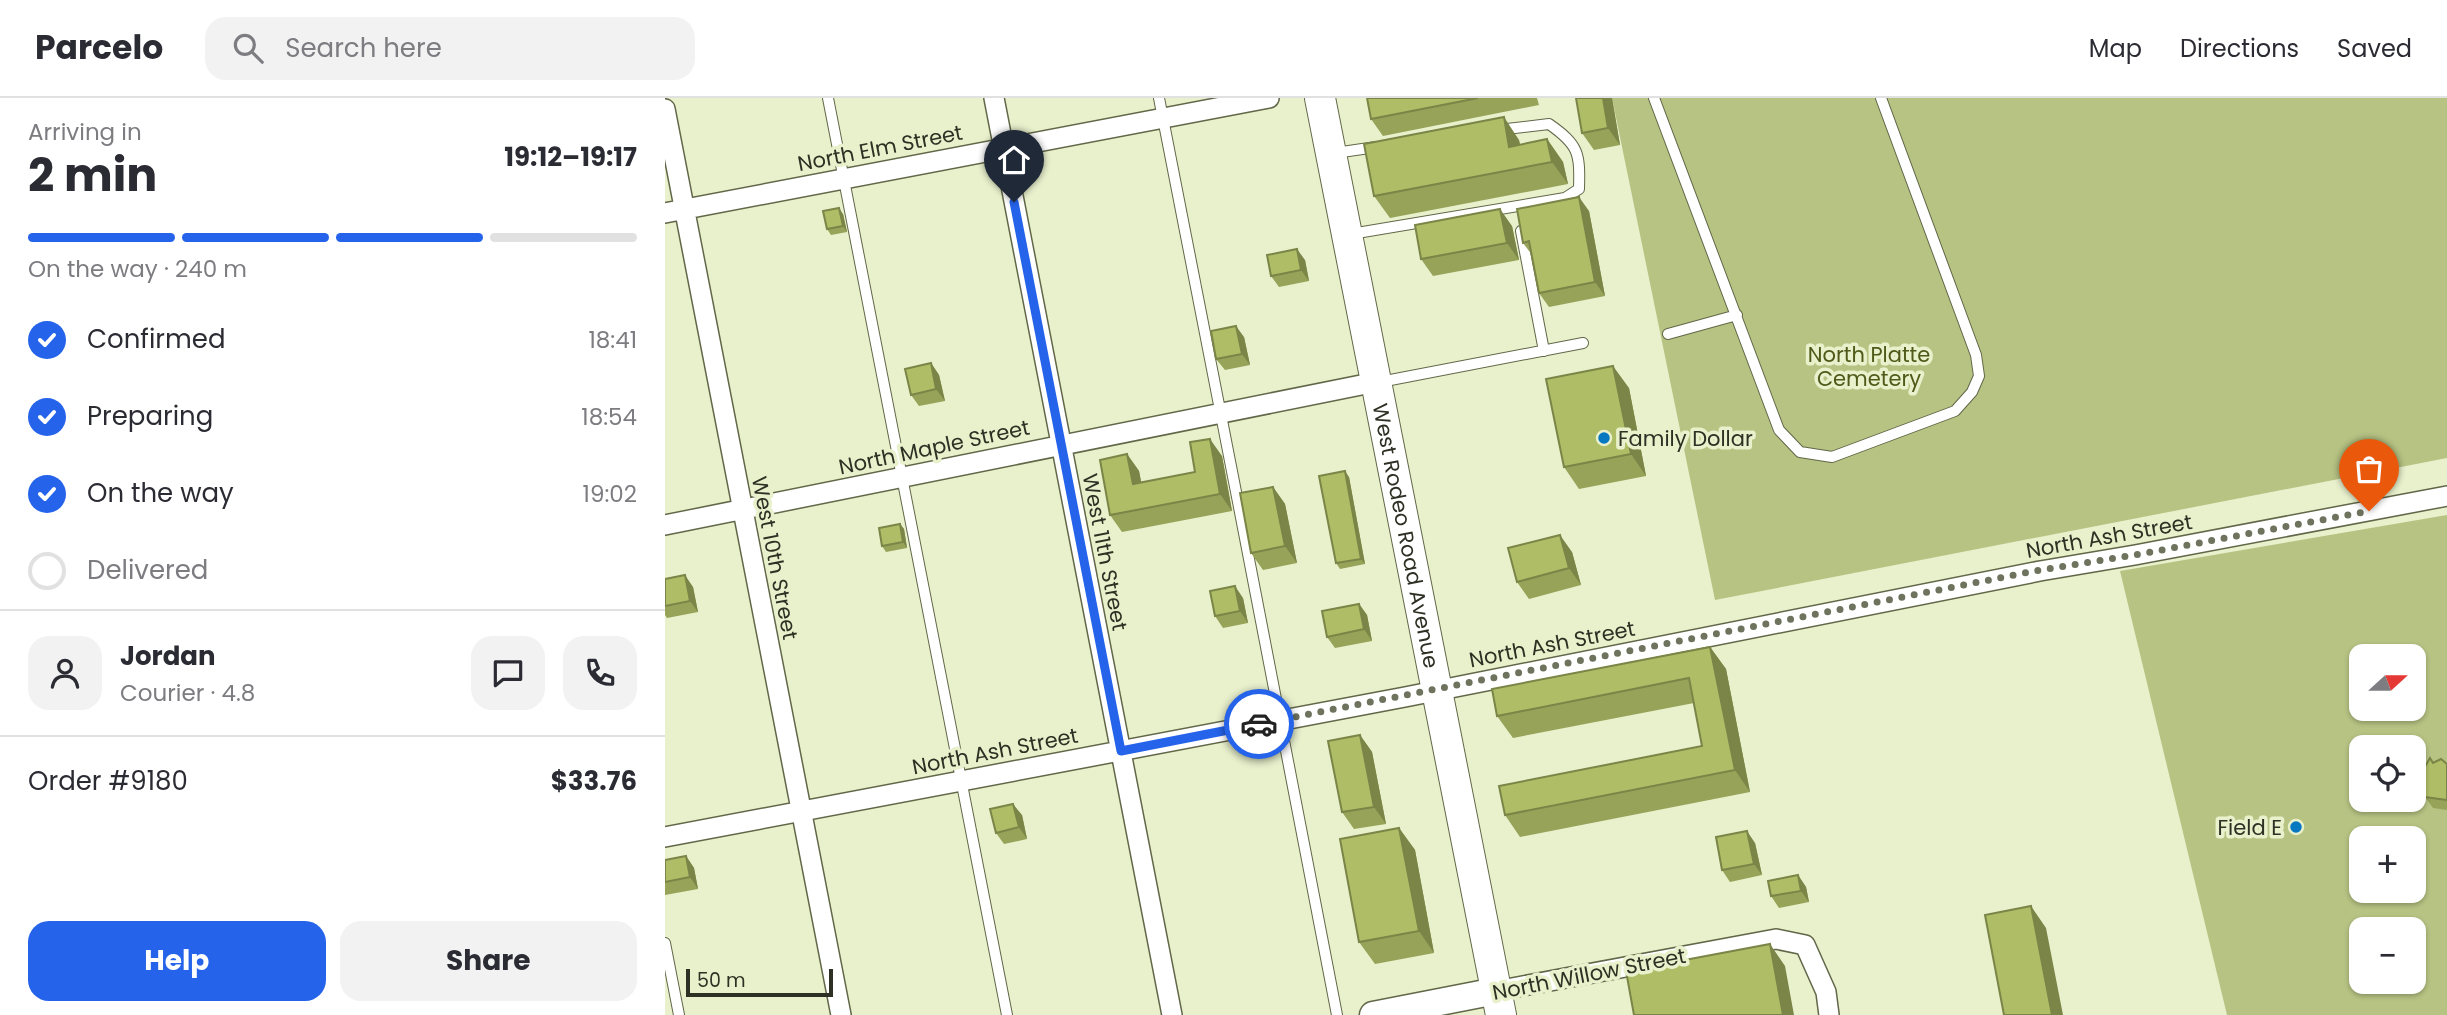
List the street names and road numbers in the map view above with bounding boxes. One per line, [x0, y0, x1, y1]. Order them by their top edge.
street label: North Elm Street [795, 118, 965, 178]
street label: West Rodeo Road Avenue [1366, 401, 1447, 671]
street label: North Maple Street [836, 413, 1032, 481]
street label: West 11th Street [1076, 471, 1134, 633]
street label: West 10th Street [745, 474, 805, 642]
street label: North Ash Street [2024, 507, 2194, 565]
street label: North Ash Street [1467, 614, 1637, 674]
street label: North Ash Street [910, 721, 1080, 781]
street label: North Willow Street [1490, 941, 1688, 1007]

